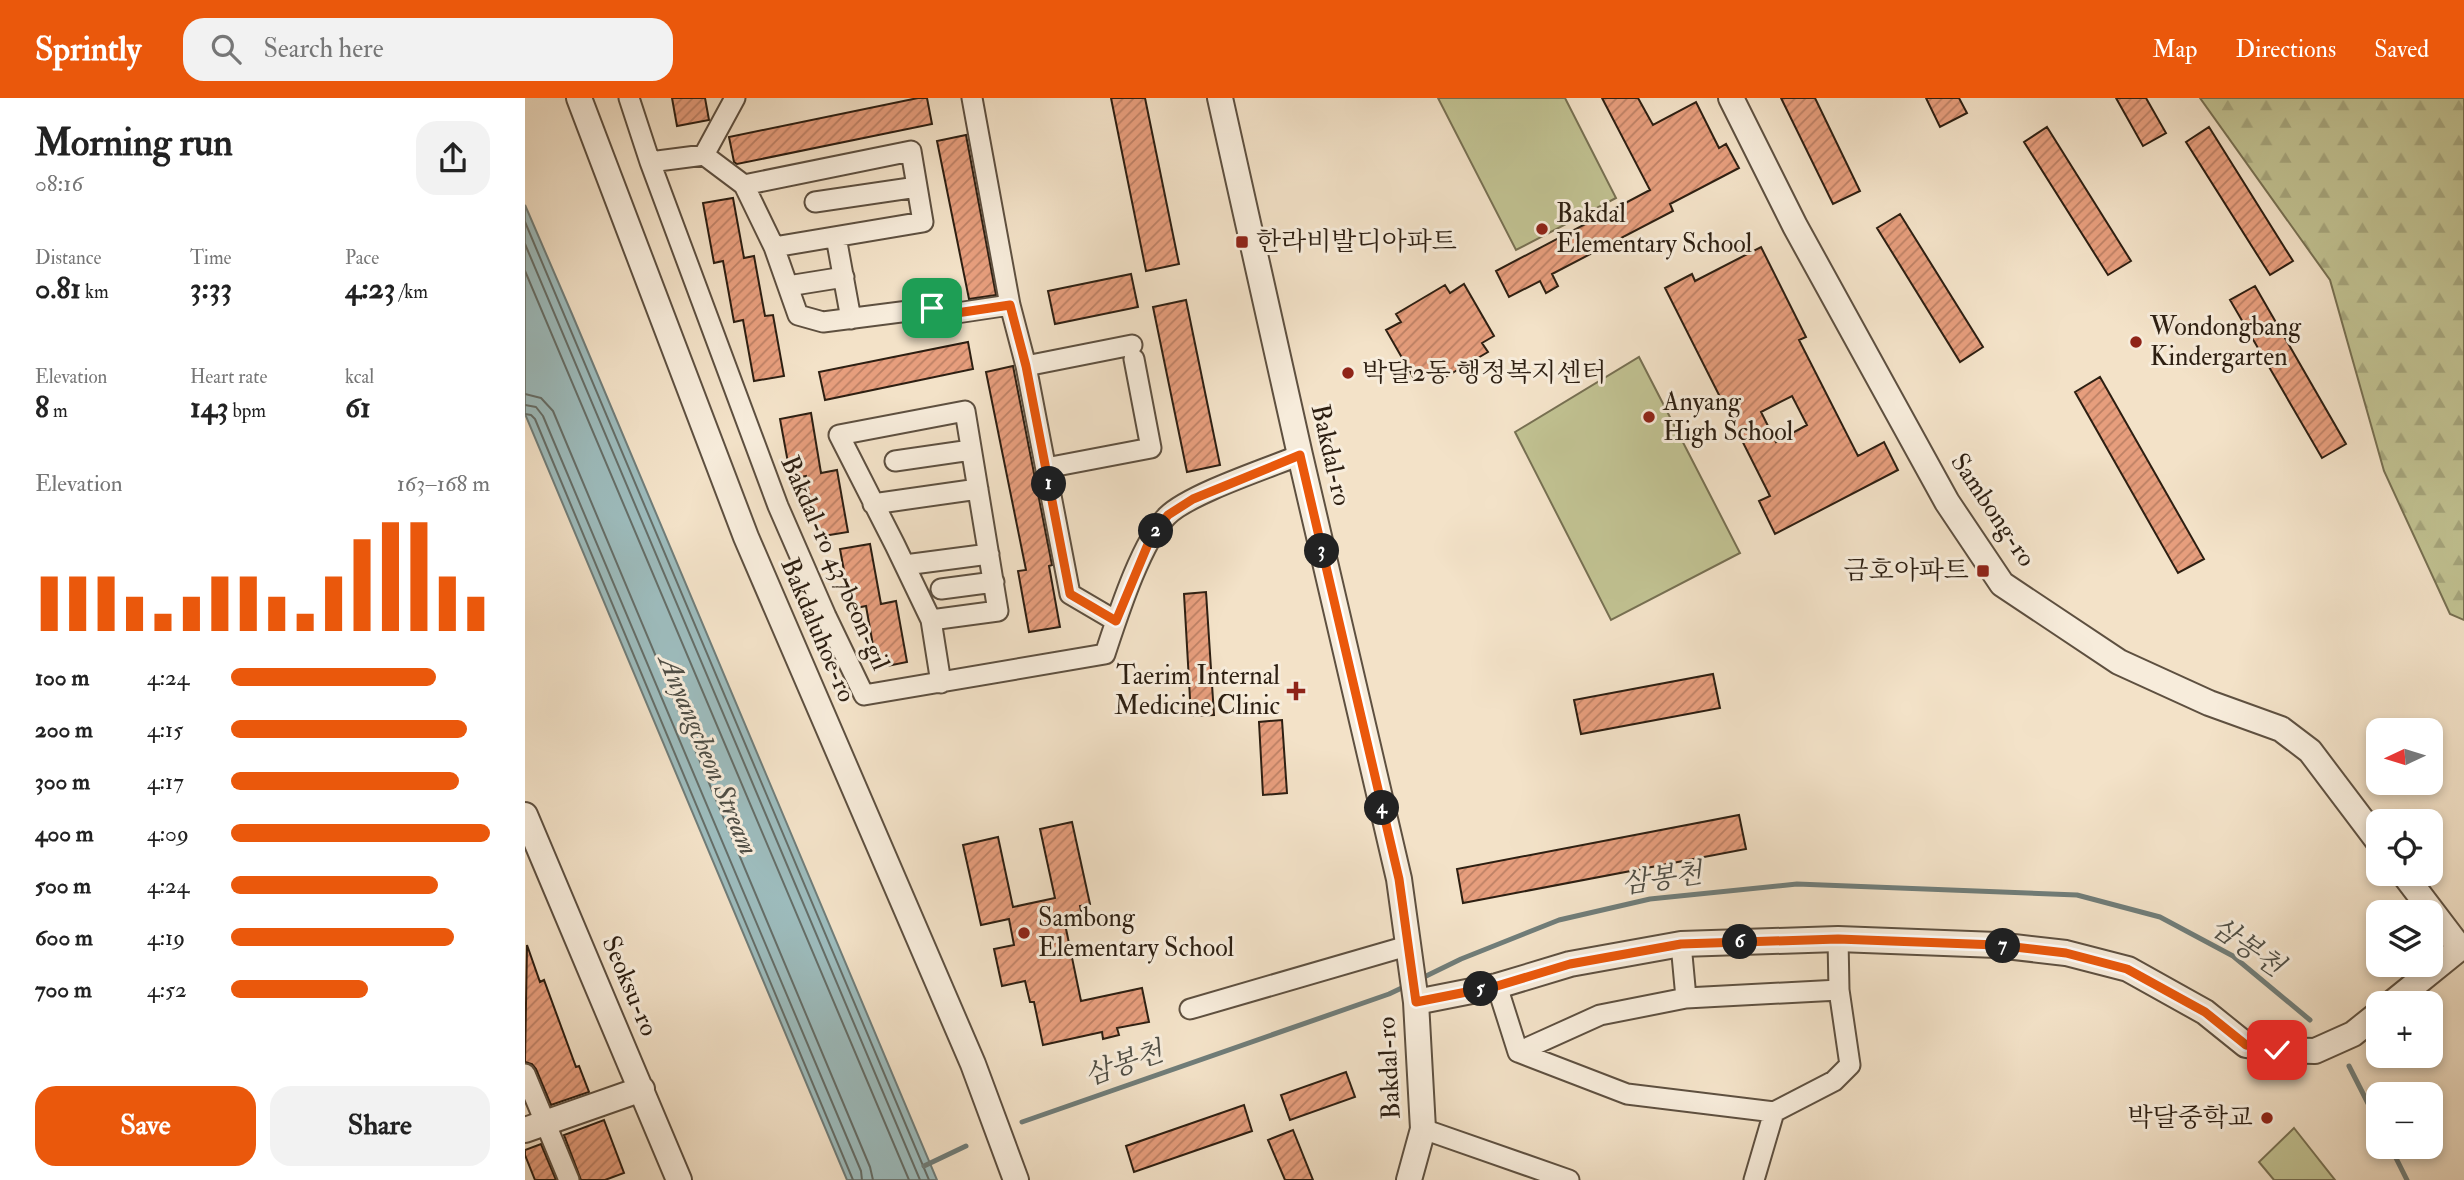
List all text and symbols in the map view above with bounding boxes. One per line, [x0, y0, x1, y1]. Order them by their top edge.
search box [183, 18, 673, 81]
text: Sprintly [35, 29, 141, 70]
icon: search [207, 30, 245, 68]
text: Search here [263, 33, 384, 65]
text: Map [2152, 34, 2197, 65]
text: Directions [2235, 34, 2336, 65]
text: Saved [2374, 34, 2429, 65]
text: Morning run [35, 119, 233, 167]
button: share [416, 121, 490, 195]
text: 08:16 [35, 169, 83, 198]
place label: Bakdal Elementary School [1556, 198, 1753, 260]
marker: Bakdal Elementary School [1534, 221, 1550, 237]
place label: 한라비발디아파트 [1256, 226, 1457, 258]
marker: 한라비발디아파트 [1234, 234, 1250, 250]
text: Distance [35, 246, 101, 270]
text: Time [190, 246, 232, 270]
text: Pace [345, 246, 379, 270]
text: 0.81 [35, 270, 81, 307]
text: 3:33 [190, 270, 232, 307]
text: 4:23 [345, 270, 395, 307]
pin [902, 278, 962, 338]
text: km [81, 280, 109, 304]
text: /km [395, 280, 428, 304]
icon: arrive [913, 289, 951, 327]
place label: Wondongbang Kindergarten [2149, 311, 2302, 373]
marker: Wondongbang Kindergarten [2128, 334, 2144, 350]
place label: 박달2동 행정복지센터 [1362, 357, 1607, 389]
text: Elevation [35, 365, 107, 389]
text: Heart rate [190, 365, 267, 389]
text: kcal [345, 365, 374, 389]
marker: 박달2동 행정복지센터 [1340, 365, 1356, 381]
place label: Anyang High School [1662, 386, 1794, 448]
text: 8 [35, 389, 49, 426]
text: 143 [190, 389, 228, 426]
text: 61 [345, 389, 371, 426]
text: m [49, 399, 68, 423]
text: bpm [228, 399, 266, 423]
street label: Bakdal-ro [1304, 401, 1358, 509]
marker: Anyang High School [1641, 409, 1657, 425]
street label: Sambong-ro [1943, 447, 2043, 573]
street label: Bakdal-ro 437beon-gil [773, 451, 897, 675]
pin: 1 [1031, 466, 1067, 502]
text: Elevation [35, 469, 123, 498]
text: 163–168 m [397, 469, 490, 498]
text: 1 [1045, 471, 1052, 495]
pin: 2 [1139, 514, 1173, 548]
text: 2 [1151, 518, 1160, 542]
pin: 3 [1305, 533, 1339, 568]
text: 3 [1318, 538, 1325, 562]
street label: Bakdaluhoe-ro [773, 553, 863, 707]
place label: 금호아파트 [1843, 555, 1969, 587]
marker: 금호아파트 [1975, 563, 1991, 579]
water label: Anyangcheon Stream [649, 647, 766, 860]
place label: Taerim Internal Medicine Clinic [1114, 660, 1280, 722]
text: 100 m [35, 663, 89, 692]
text: 4:24 [147, 663, 189, 692]
marker: Taerim Internal Medicine Clinic [1286, 681, 1306, 701]
text: 200 m [35, 715, 93, 744]
text: 4:15 [147, 715, 183, 744]
north arrow [2366, 718, 2443, 794]
map controls [2366, 718, 2443, 1159]
text: 300 m [35, 767, 90, 796]
text: 4:17 [147, 767, 184, 796]
pin: 4 [1365, 790, 1399, 826]
text: 4 [1376, 795, 1387, 819]
button: locate [2366, 809, 2443, 886]
text: 400 m [35, 819, 94, 848]
text: 4:09 [147, 819, 189, 848]
water label: 삼봉천 [1619, 856, 1707, 902]
text: 500 m [35, 871, 91, 900]
text: 4:24 [147, 871, 189, 900]
button: layers [2366, 900, 2443, 977]
place label: Sambong Elementary School [1038, 902, 1235, 964]
water label: 삼봉천 [2204, 909, 2292, 986]
text: 600 m [35, 923, 93, 952]
text: 4:19 [147, 923, 185, 952]
pin: 6 [1723, 924, 1757, 960]
marker: Sambong Elementary School [1016, 925, 1032, 941]
pin: 7 [1985, 928, 2021, 964]
text: 6 [1735, 929, 1744, 953]
street label: Seoksu-ro [595, 931, 665, 1041]
text: 7 [1998, 933, 2007, 957]
pin: 5 [1464, 972, 1499, 1006]
text: 700 m [35, 975, 92, 1004]
text: 4:52 [147, 975, 187, 1004]
text: 5 [1476, 976, 1485, 1000]
button: + [2366, 991, 2443, 1068]
street label: Bakdal-ro [1370, 1016, 1408, 1120]
pin [2247, 1020, 2307, 1080]
icon: check [2258, 1031, 2296, 1069]
water label: 삼봉천 [1080, 1034, 1170, 1094]
button: − [2366, 1082, 2443, 1159]
button: Save [35, 1086, 256, 1166]
button: Share [270, 1086, 490, 1166]
place label: 박달중학교 [2127, 1102, 2253, 1134]
marker: 박달중학교 [2259, 1110, 2275, 1126]

